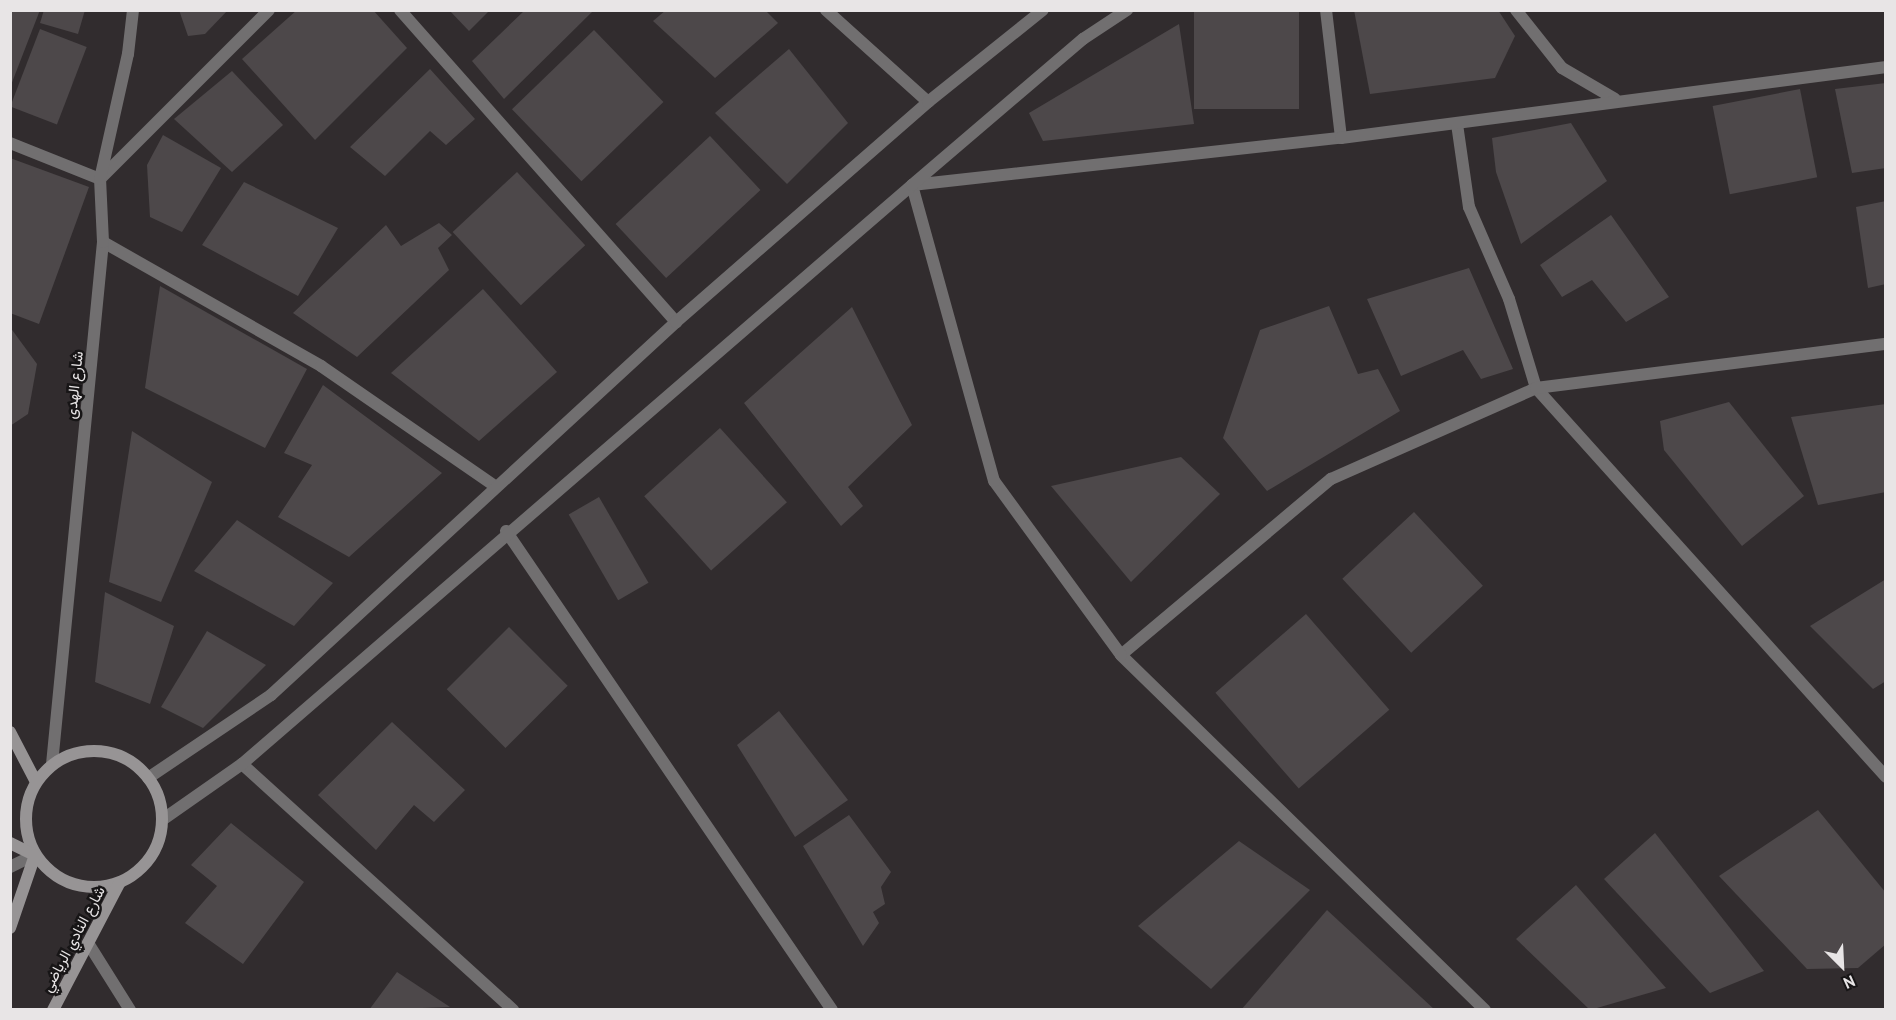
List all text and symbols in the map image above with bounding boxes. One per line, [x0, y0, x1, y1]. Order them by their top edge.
street label: شارع الهدى [61, 350, 87, 420]
street label: شارع النادي الرياضي [38, 883, 108, 995]
north arrow [1812, 936, 1872, 996]
text: N [1840, 971, 1858, 994]

